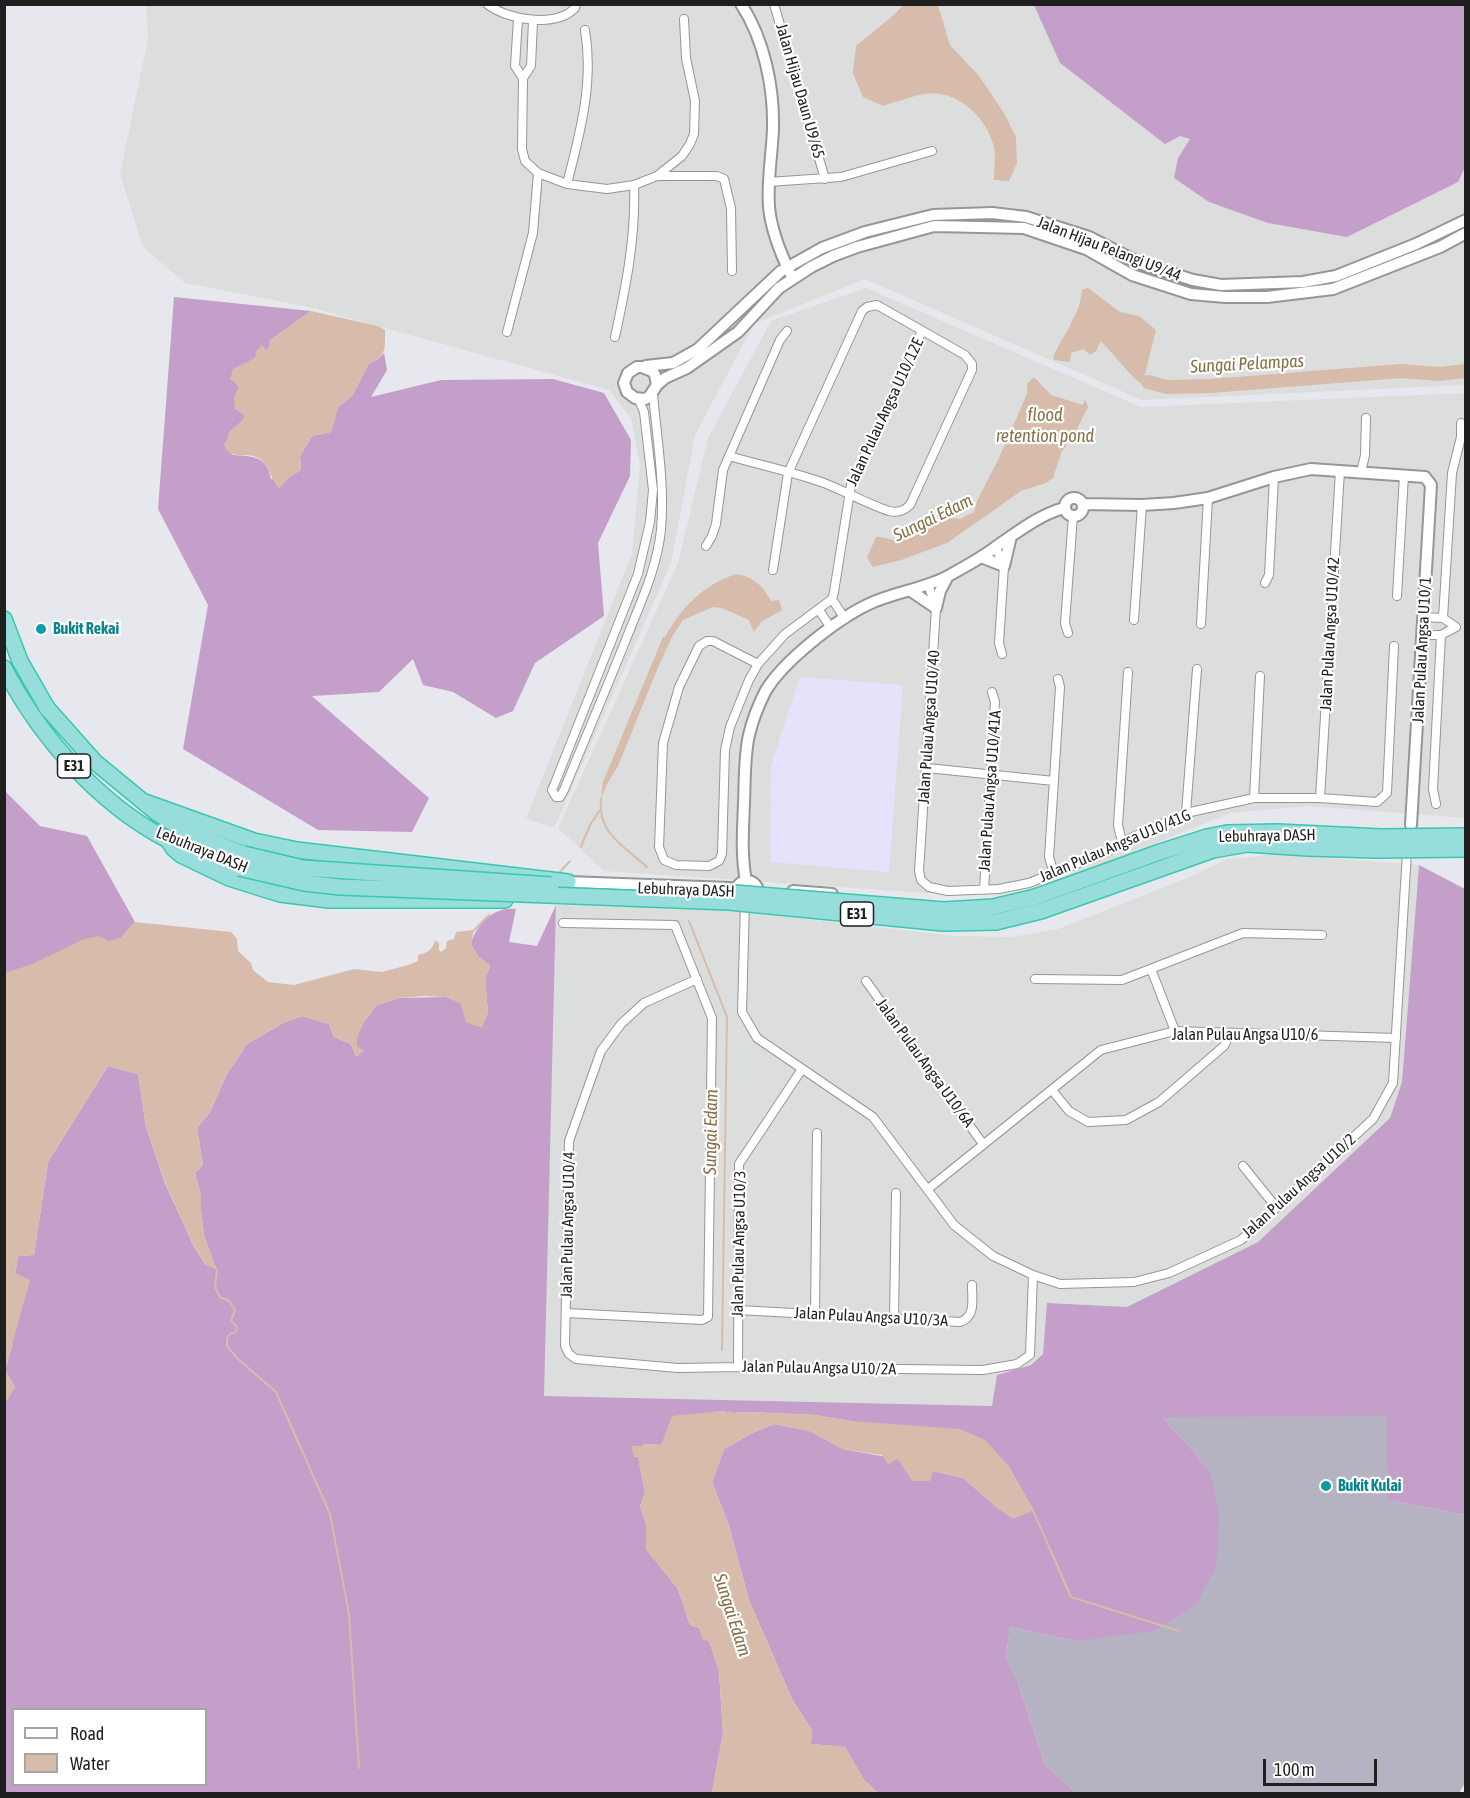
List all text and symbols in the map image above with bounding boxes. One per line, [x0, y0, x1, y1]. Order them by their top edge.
street label: Jalan Hijau Daun U9/65 [772, 21, 828, 161]
street label: Jalan Hijau Pelangi U9/44 [1034, 213, 1184, 285]
street label: Jalan Pulau Angsa U10/12E [842, 335, 928, 489]
water label: Sungai Pelampas [1190, 350, 1304, 378]
water label: flood retention pond [996, 404, 1094, 446]
water label: Sungai Edam [890, 490, 976, 546]
street label: Jalan Pulau Angsa U10/42 [1316, 557, 1344, 711]
street label: Jalan Pulau Angsa U10/1 [1409, 576, 1435, 724]
place label: Bukit Rekai [53, 619, 119, 639]
marker: Bukit Rekai [34, 622, 48, 636]
street label: Jalan Pulau Angsa U10/40 [914, 649, 944, 805]
street label: Jalan Pulau Angsa U10/41A [975, 710, 1005, 872]
road number: E31 [58, 754, 90, 778]
street label: Jalan Pulau Angsa U10/41G [1036, 805, 1194, 887]
street label: Lebuhraya DASH [153, 823, 251, 877]
street label: Lebuhraya DASH [1218, 826, 1316, 846]
street label: Lebuhraya DASH [637, 879, 735, 901]
road number: E31 [840, 902, 874, 926]
street label: Jalan Pulau Angsa U10/6A [872, 995, 978, 1131]
street label: Jalan Pulau Angsa U10/6 [1172, 1025, 1318, 1045]
water label: Sungai Edam [699, 1089, 723, 1175]
street label: Jalan Pulau Angsa U10/2 [1238, 1130, 1360, 1242]
street label: Jalan Pulau Angsa U10/4 [557, 1152, 579, 1298]
street label: Jalan Pulau Angsa U10/3 [728, 1171, 750, 1317]
street label: Jalan Pulau Angsa U10/3A [793, 1303, 949, 1331]
street label: Jalan Pulau Angsa U10/2A [742, 1357, 896, 1379]
place label: Bukit Kulai [1338, 1476, 1402, 1496]
marker: Bukit Kulai [1319, 1479, 1333, 1493]
water label: Sungai Edam [709, 1571, 755, 1659]
legend [12, 1708, 207, 1786]
text: Road [70, 1723, 104, 1744]
scale bar [1266, 1747, 1380, 1785]
text: Water [70, 1753, 109, 1774]
text: 100 m [1274, 1759, 1315, 1780]

